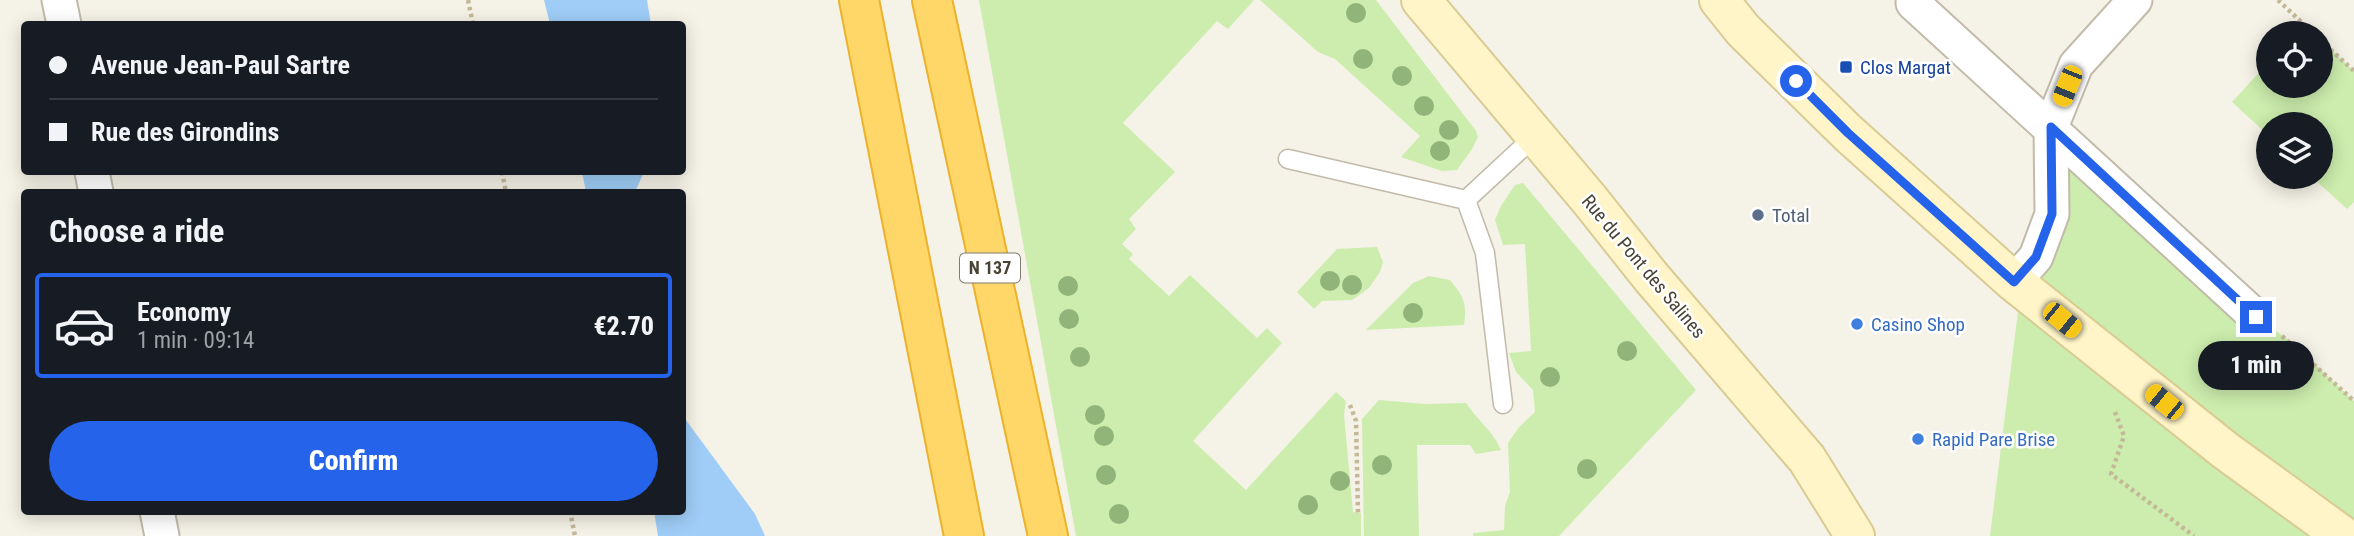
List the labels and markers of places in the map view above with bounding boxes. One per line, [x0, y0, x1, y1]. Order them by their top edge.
place label: Clos Margat [1860, 56, 1951, 79]
marker: Clos Margat [1838, 59, 1854, 75]
place label: Total [1772, 204, 1810, 227]
marker: Total [1750, 207, 1766, 223]
place label: Casino Shop [1871, 313, 1965, 336]
marker: Casino Shop [1849, 316, 1865, 332]
place label: Rapid Pare Brise [1932, 428, 2055, 451]
marker: Rapid Pare Brise [1910, 431, 1926, 447]

